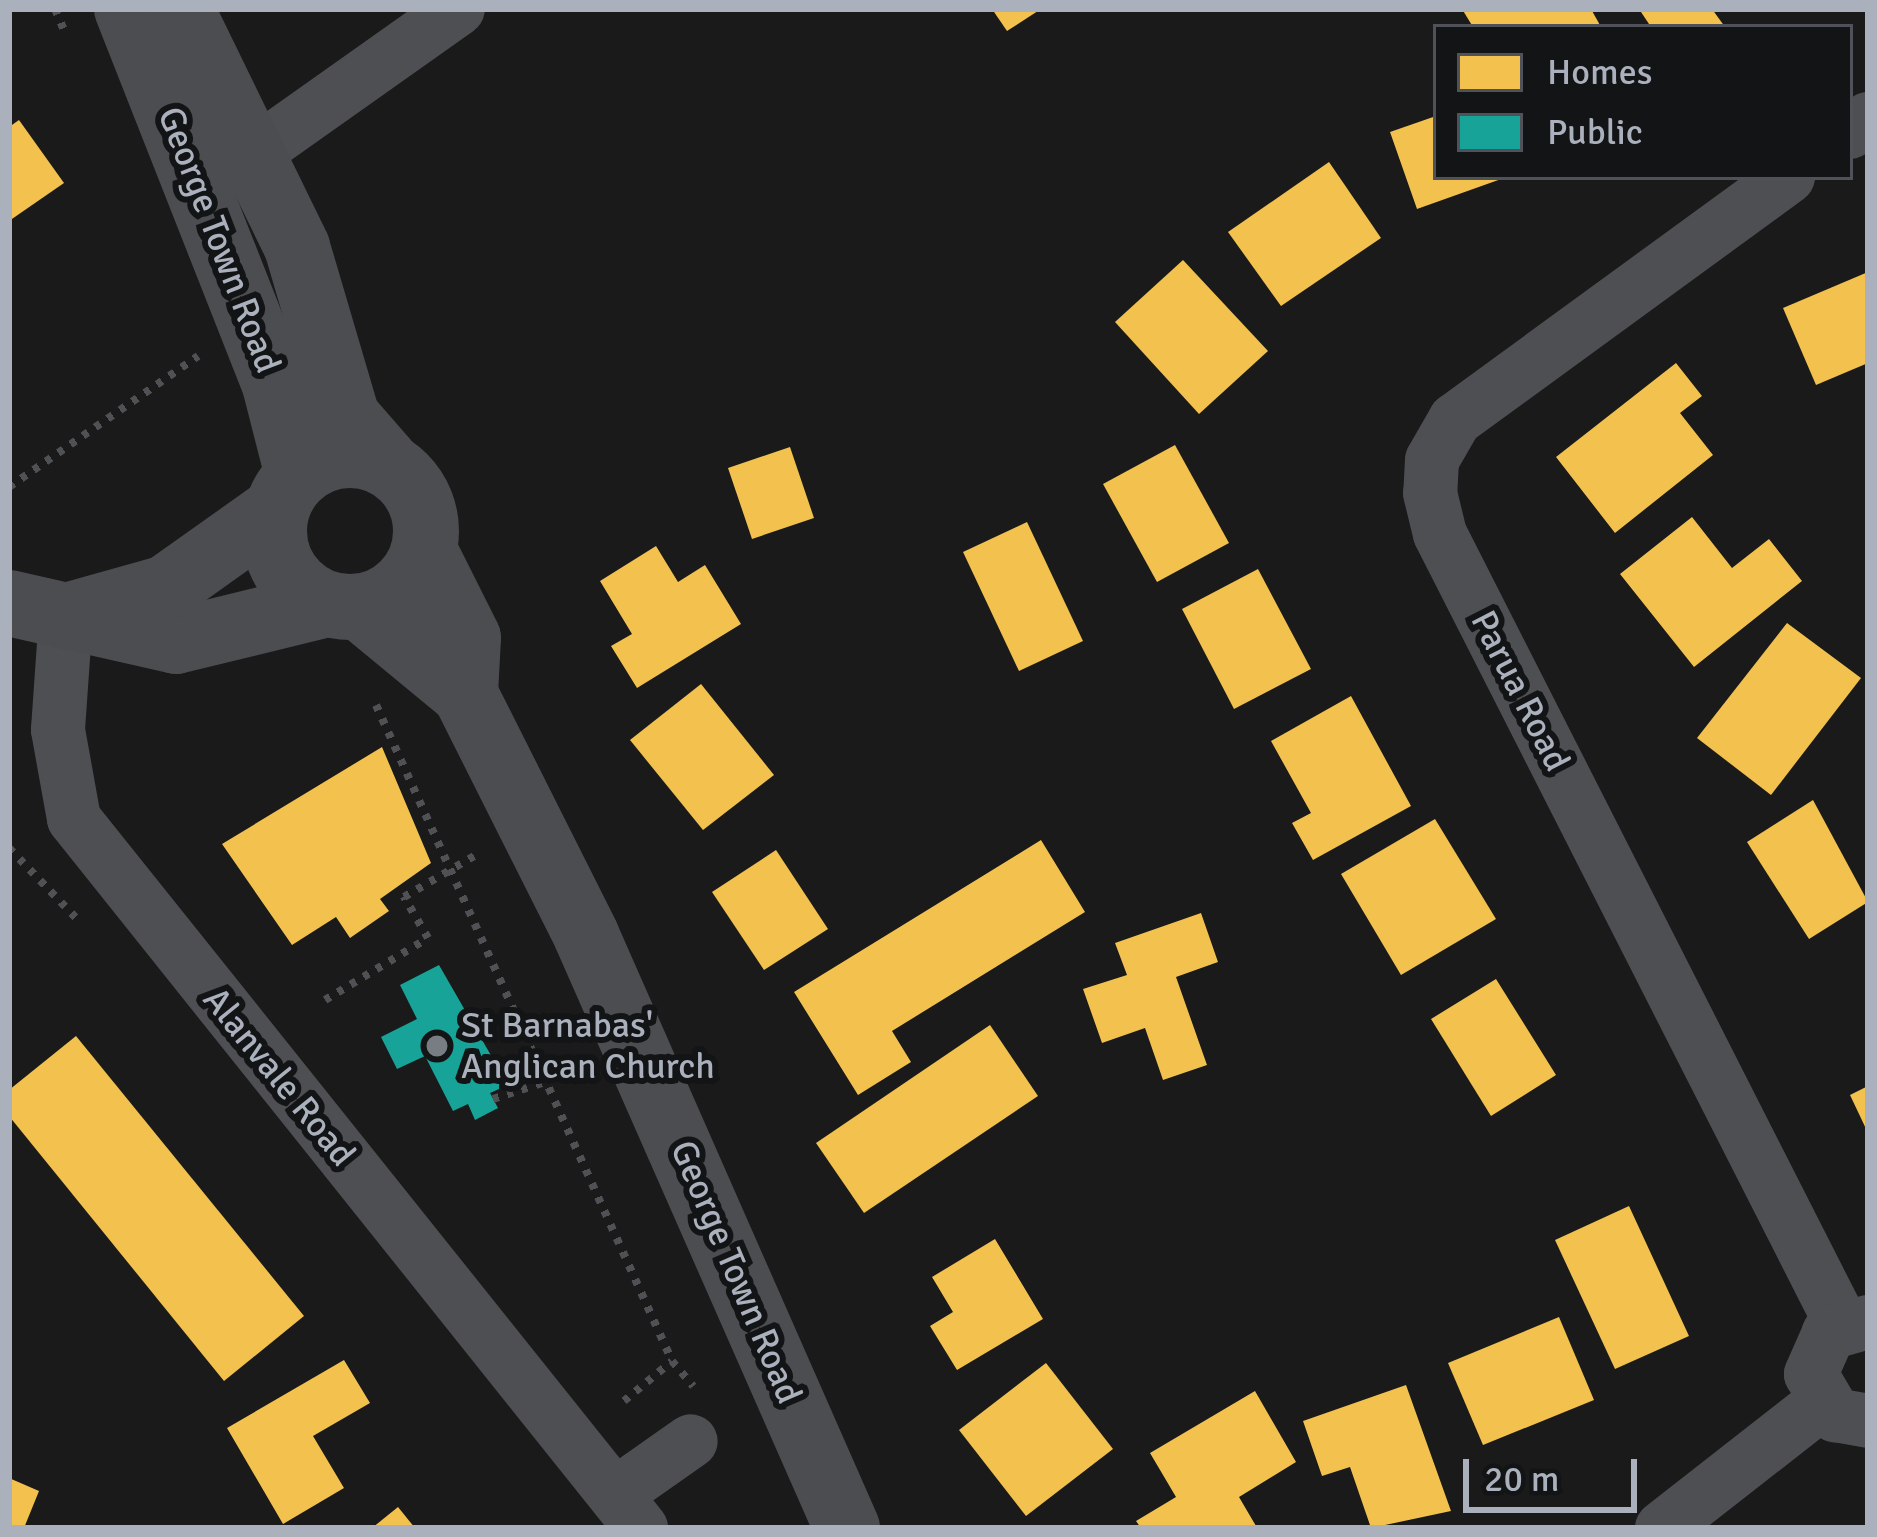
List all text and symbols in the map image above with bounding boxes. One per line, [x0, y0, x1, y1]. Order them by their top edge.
legend [1433, 24, 1853, 180]
text: Homes [1547, 50, 1652, 95]
street label: George Town Road [148, 101, 290, 379]
text: Public [1547, 110, 1643, 155]
street label: Parua Road [1461, 604, 1579, 778]
street label: Alanvale Road [194, 979, 364, 1175]
place label: St Barnabas' Anglican Church [461, 1003, 715, 1088]
marker: St Barnabas' Anglican Church [424, 1033, 450, 1059]
street label: George Town Road [661, 1134, 811, 1410]
scale bar [1469, 1435, 1643, 1509]
text: 20 m [1484, 1457, 1560, 1502]

